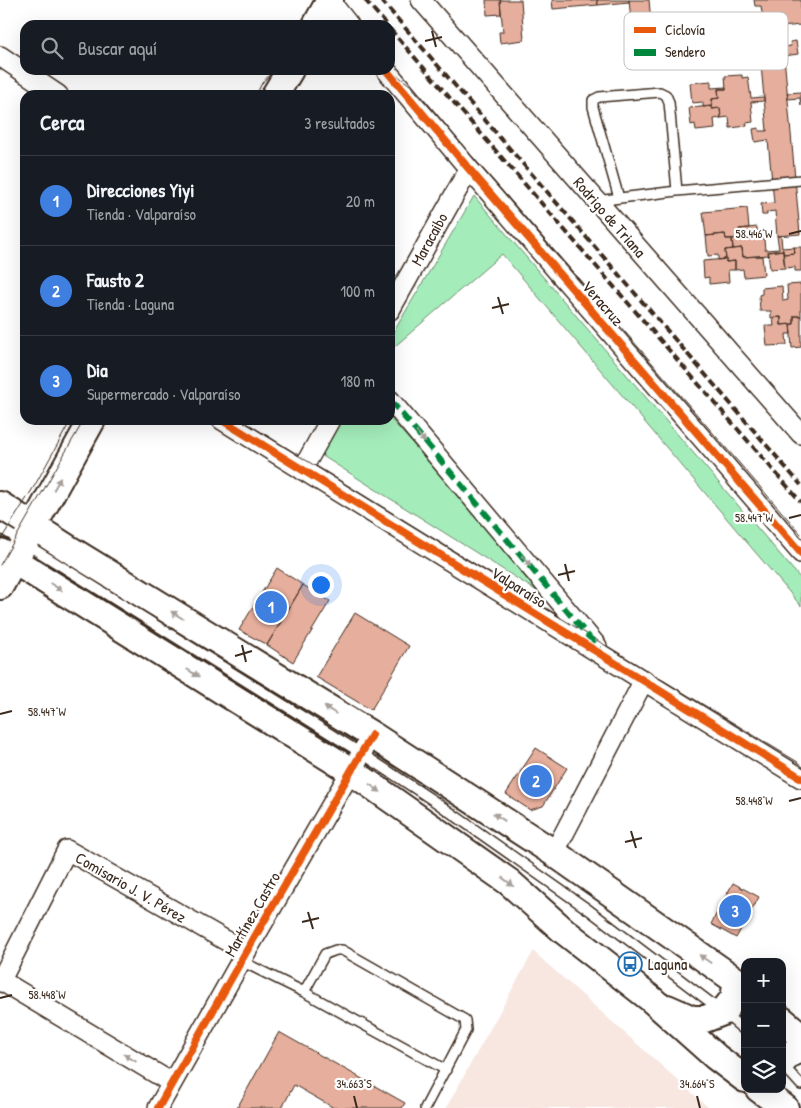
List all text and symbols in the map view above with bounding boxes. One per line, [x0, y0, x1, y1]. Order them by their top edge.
legend [624, 12, 788, 70]
search box [20, 20, 395, 75]
text: Ciclovía [665, 20, 705, 39]
icon: search [38, 34, 66, 62]
text: Buscar aquí [78, 35, 157, 61]
text: Sendero [665, 42, 706, 61]
text: Cerca [40, 108, 84, 137]
text: 3 resultados [304, 112, 375, 134]
street label: Rodrigo de Triana [569, 172, 651, 262]
text: Direcciones Yiyi [87, 177, 195, 203]
text: 1 [53, 190, 59, 212]
text: 20 m [346, 190, 375, 212]
text: Tienda · Valparaíso [87, 203, 196, 225]
street label: Maracaibo [405, 208, 453, 269]
text: 58.446°W [736, 225, 773, 242]
text: Fausto 2 [87, 267, 144, 293]
street label: Veracruz [577, 276, 629, 330]
text: 2 [52, 280, 60, 302]
text: 100 m [340, 280, 375, 302]
text: Tienda · Laguna [87, 293, 174, 315]
text: Dia [87, 357, 108, 383]
text: 3 [52, 370, 60, 392]
text: 180 m [341, 370, 375, 392]
text: Supermercado · Valparaíso [87, 383, 241, 405]
one-way arrow [416, 430, 427, 443]
one-way arrow [53, 477, 62, 490]
text: 58.447°W [735, 509, 774, 526]
one-way arrow [521, 555, 532, 568]
street label: Valparaíso [487, 561, 551, 613]
your location [308, 572, 334, 598]
one-way arrow [49, 582, 62, 591]
pin: 1 [255, 588, 287, 626]
one-way arrow [171, 611, 184, 620]
one-way arrow [187, 668, 200, 678]
text: 58.447°W [28, 703, 67, 720]
one-way arrow [324, 705, 337, 714]
pin: 2 [520, 762, 552, 800]
one-way arrow [368, 783, 382, 793]
text: 58.448°W [735, 792, 773, 809]
one-way arrow [492, 813, 506, 822]
street label: Comisario J. V. Pérez [72, 846, 191, 928]
street label: Martínez Castro [219, 867, 285, 960]
one-way arrow [501, 876, 514, 887]
pin: 3 [719, 892, 751, 930]
bus stop icon: Laguna [617, 951, 643, 977]
place label: Laguna [648, 953, 687, 975]
one-way arrow [698, 954, 712, 964]
map controls [741, 958, 786, 1093]
button: + [741, 958, 786, 1003]
text: 58.448°W [28, 986, 66, 1003]
button: − [741, 1003, 786, 1048]
button: layers [741, 1048, 786, 1093]
one-way arrow [123, 1053, 136, 1062]
text: 34.663°S [336, 1075, 372, 1092]
text: 34.664°S [680, 1075, 715, 1092]

